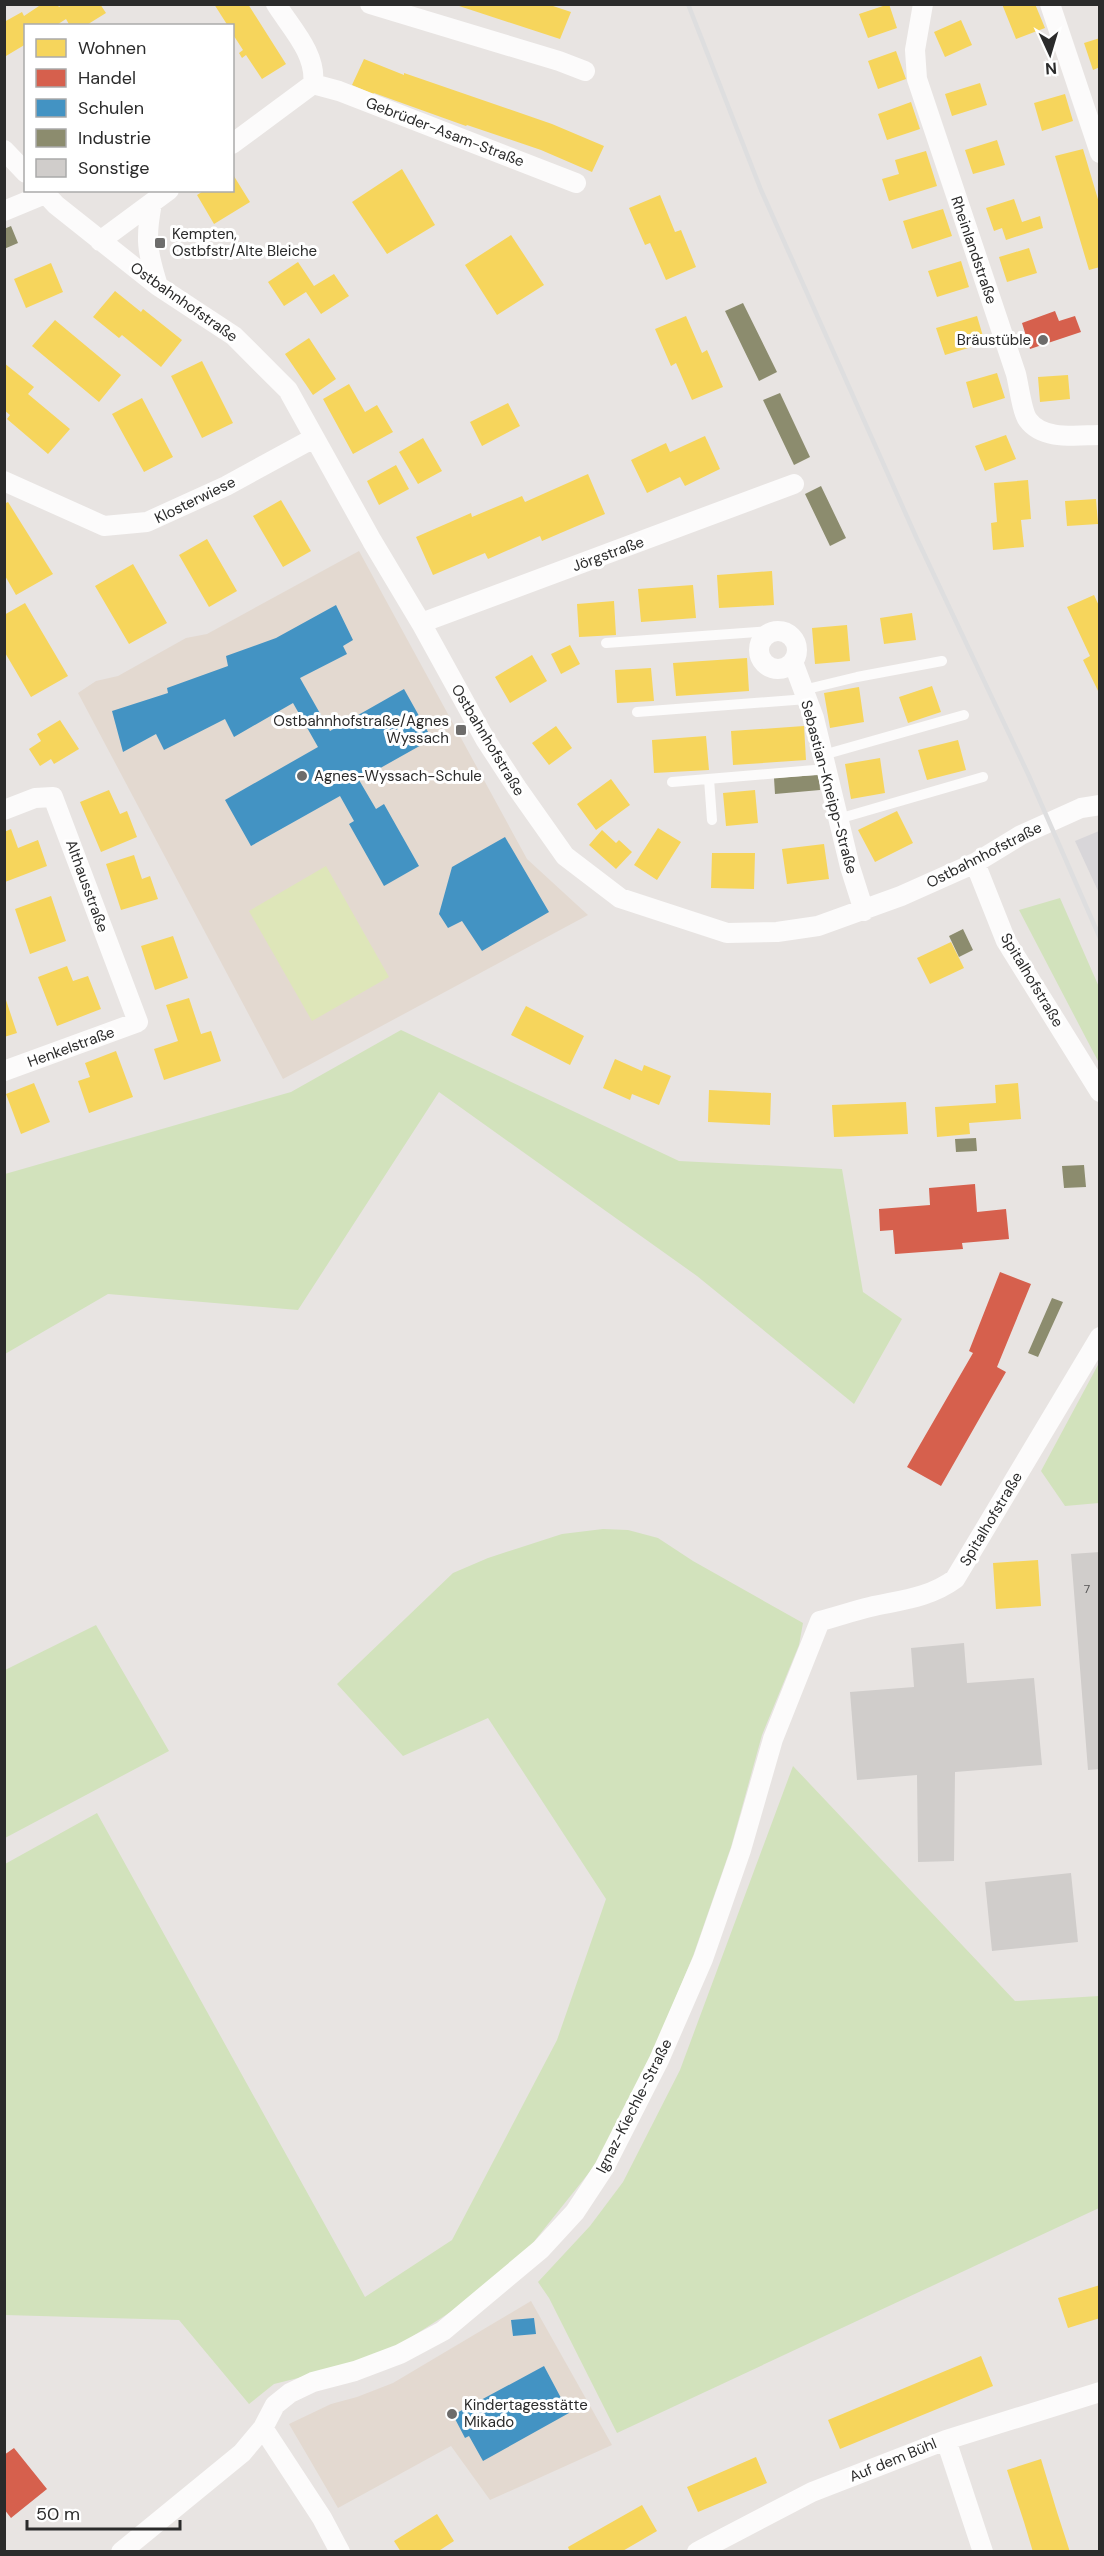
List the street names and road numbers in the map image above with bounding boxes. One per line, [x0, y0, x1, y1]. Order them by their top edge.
street label: Gebrüder-Asam-Straße [363, 93, 527, 171]
street label: Rheinlandstraße [946, 193, 1002, 307]
street label: Ostbahnhofstraße [126, 257, 242, 347]
street label: Klosterwiese [151, 472, 239, 528]
street label: Jörgstraße [569, 532, 647, 576]
street label: Ostbahnhofstraße [447, 680, 529, 800]
street label: Sebastian-Kneipp-Straße [796, 698, 862, 876]
street label: Ostbahnhofstraße [923, 817, 1045, 893]
street label: Althausstraße [61, 837, 113, 935]
street label: Spitalhofstraße [996, 929, 1068, 1031]
street label: Henkelstraße [25, 1022, 117, 1072]
street label: Spitalhofstraße [955, 1468, 1027, 1570]
street label: Ignaz-Kiechle-Straße [591, 2035, 677, 2177]
street label: Auf dem Bühl [846, 2433, 940, 2487]

